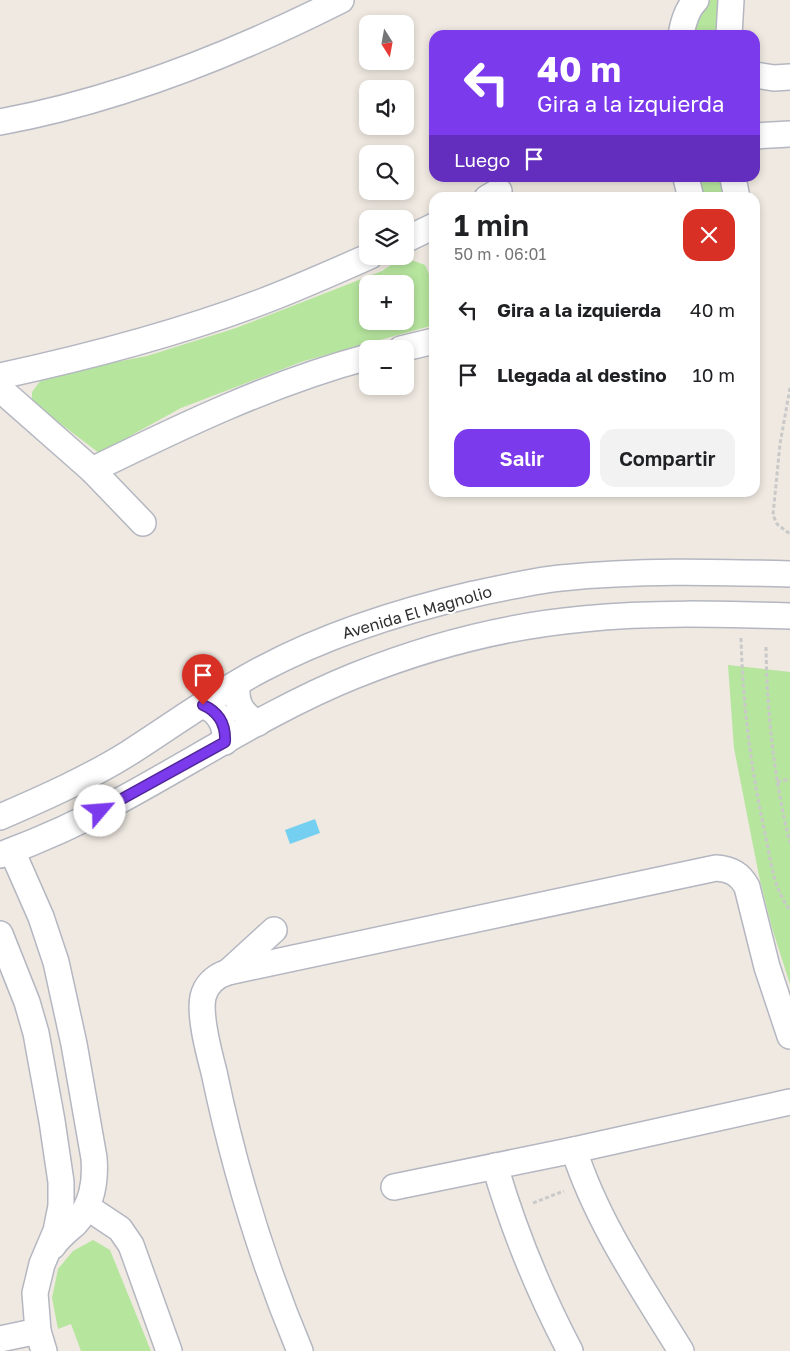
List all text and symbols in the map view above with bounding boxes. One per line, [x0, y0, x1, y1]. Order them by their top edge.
north arrow [359, 15, 414, 70]
map controls [359, 15, 414, 395]
text: 40 m [537, 48, 621, 90]
icon: left [454, 50, 519, 115]
button: sound [359, 80, 414, 135]
text: Gira a la izquierda [537, 90, 725, 117]
button: search [359, 145, 414, 200]
icon: arrive [520, 145, 548, 173]
text: Luego [454, 148, 510, 171]
text: 1 min [454, 207, 529, 243]
button: close [683, 209, 735, 261]
button: layers [359, 210, 414, 265]
text: 50 m · 06:01 [454, 244, 546, 264]
button: + [359, 275, 414, 330]
icon: left [454, 296, 482, 324]
text: Gira a la izquierda [497, 298, 661, 321]
text: 40 m [690, 298, 735, 321]
button: − [359, 340, 414, 395]
icon: arrive [454, 361, 482, 389]
text: Llegada al destino [497, 363, 667, 386]
text: 10 m [692, 363, 735, 386]
button: Salir [454, 429, 590, 487]
button: Compartir [600, 429, 735, 487]
street label: Avenida El Magnolio [340, 581, 494, 643]
pin [182, 654, 224, 705]
icon: arrive [189, 661, 217, 689]
position arrow [73, 784, 125, 836]

